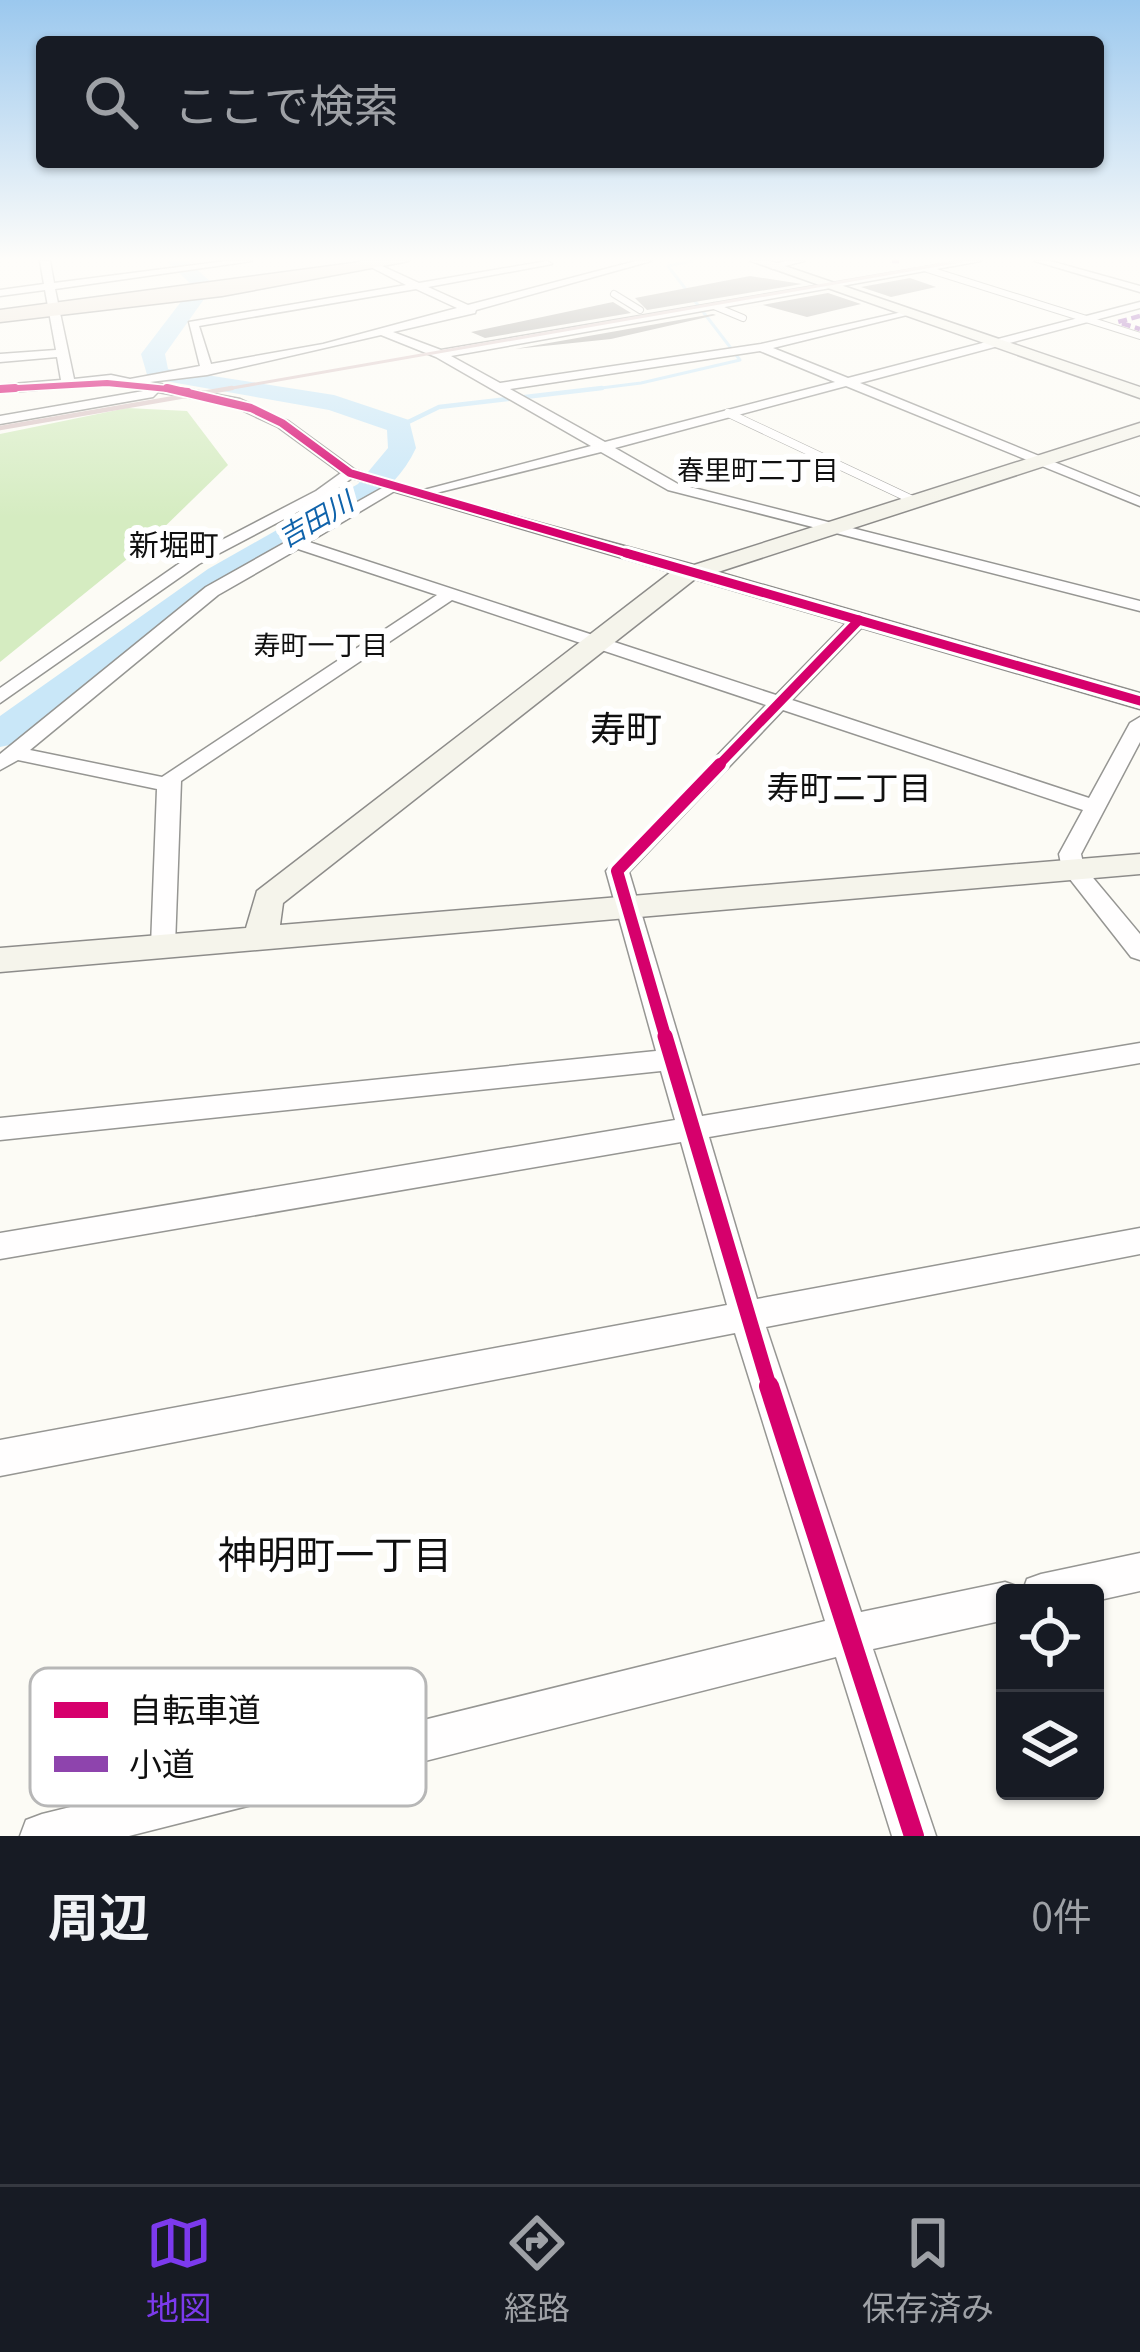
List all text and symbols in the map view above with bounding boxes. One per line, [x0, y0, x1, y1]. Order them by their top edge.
search box [36, 36, 1104, 168]
icon: search [78, 69, 144, 135]
text: ここで検索 [174, 70, 399, 135]
district label: 春里町二丁目 [677, 449, 839, 488]
water label: 吉田川 [270, 479, 362, 555]
district label: 新堀町 [129, 521, 219, 565]
district label: 寿町一丁目 [254, 624, 389, 663]
district label: 寿町 [590, 700, 662, 752]
district label: 寿町二丁目 [767, 762, 932, 810]
district label: 神明町一丁目 [218, 1524, 452, 1580]
map controls [996, 1584, 1104, 1800]
button: locate [996, 1584, 1104, 1692]
legend [30, 1668, 426, 1806]
text: 自転車道 [129, 1684, 261, 1732]
button: layers [996, 1692, 1104, 1800]
text: 小道 [129, 1738, 195, 1786]
text: 周辺 [48, 1877, 150, 1951]
text: 0件 [1031, 1886, 1092, 1942]
tab: 地図 [146, 2210, 212, 2330]
tab: 経路 [504, 2210, 570, 2330]
tab: 保存済み [862, 2210, 994, 2330]

